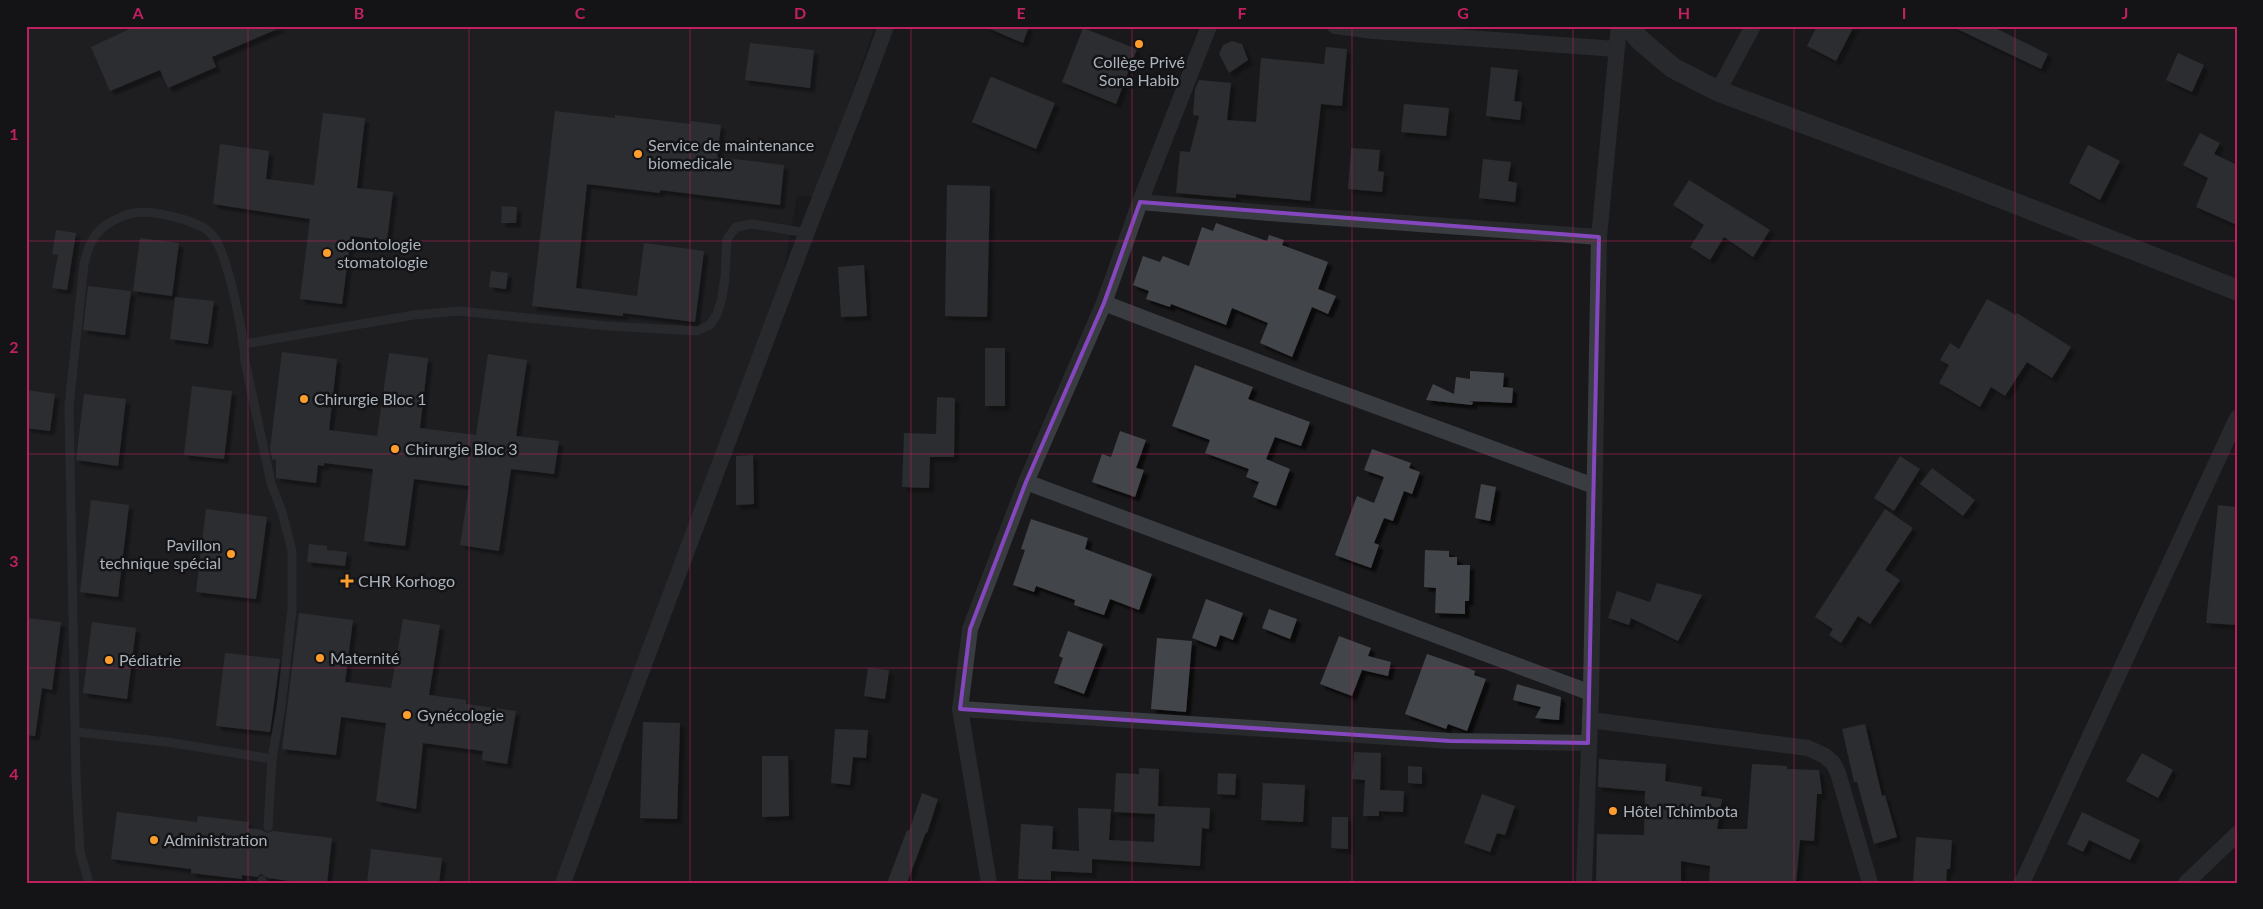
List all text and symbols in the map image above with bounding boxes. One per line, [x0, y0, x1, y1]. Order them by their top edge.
text: A [131, 3, 144, 22]
text: B [354, 3, 364, 22]
text: C [575, 3, 586, 22]
text: D [794, 3, 806, 22]
text: E [1016, 3, 1026, 22]
text: F [1237, 3, 1247, 22]
text: G [1457, 3, 1469, 22]
text: H [1678, 3, 1690, 22]
text: I [1902, 3, 1906, 22]
text: J [2122, 3, 2128, 22]
marker: Collège Privé Sona Habib [1133, 38, 1145, 50]
place label: Collège Privé Sona Habib [1093, 52, 1185, 89]
text: 1 [9, 124, 19, 143]
place label: Service de maintenance biomedicale [648, 135, 814, 172]
marker: Service de maintenance biomedicale [632, 148, 644, 160]
place label: odontologie stomatologie [337, 234, 428, 271]
marker: odontologie stomatologie [321, 247, 333, 259]
text: 2 [9, 337, 19, 356]
place label: Chirurgie Bloc 1 [314, 389, 427, 408]
marker: Chirurgie Bloc 1 [298, 393, 310, 405]
place label: Chirurgie Bloc 3 [405, 439, 518, 458]
marker: Chirurgie Bloc 3 [389, 443, 401, 455]
place label: Pavillon technique spécial [100, 535, 221, 572]
marker: Pavillon technique spécial [225, 548, 237, 560]
text: 3 [9, 551, 19, 570]
place label: CHR Korhogo [358, 571, 455, 590]
marker: CHR Korhogo [340, 574, 354, 588]
place label: Maternité [330, 648, 399, 667]
place label: Pédiatrie [119, 650, 181, 669]
marker: Maternité [314, 652, 326, 664]
marker: Pédiatrie [103, 654, 115, 666]
place label: Gynécologie [417, 705, 504, 724]
marker: Gynécologie [401, 709, 413, 721]
text: 4 [9, 764, 19, 783]
place label: Hôtel Tchimbota [1623, 801, 1738, 820]
marker: Hôtel Tchimbota [1607, 805, 1619, 817]
place label: Administration [164, 830, 267, 849]
marker: Administration [148, 834, 160, 846]

